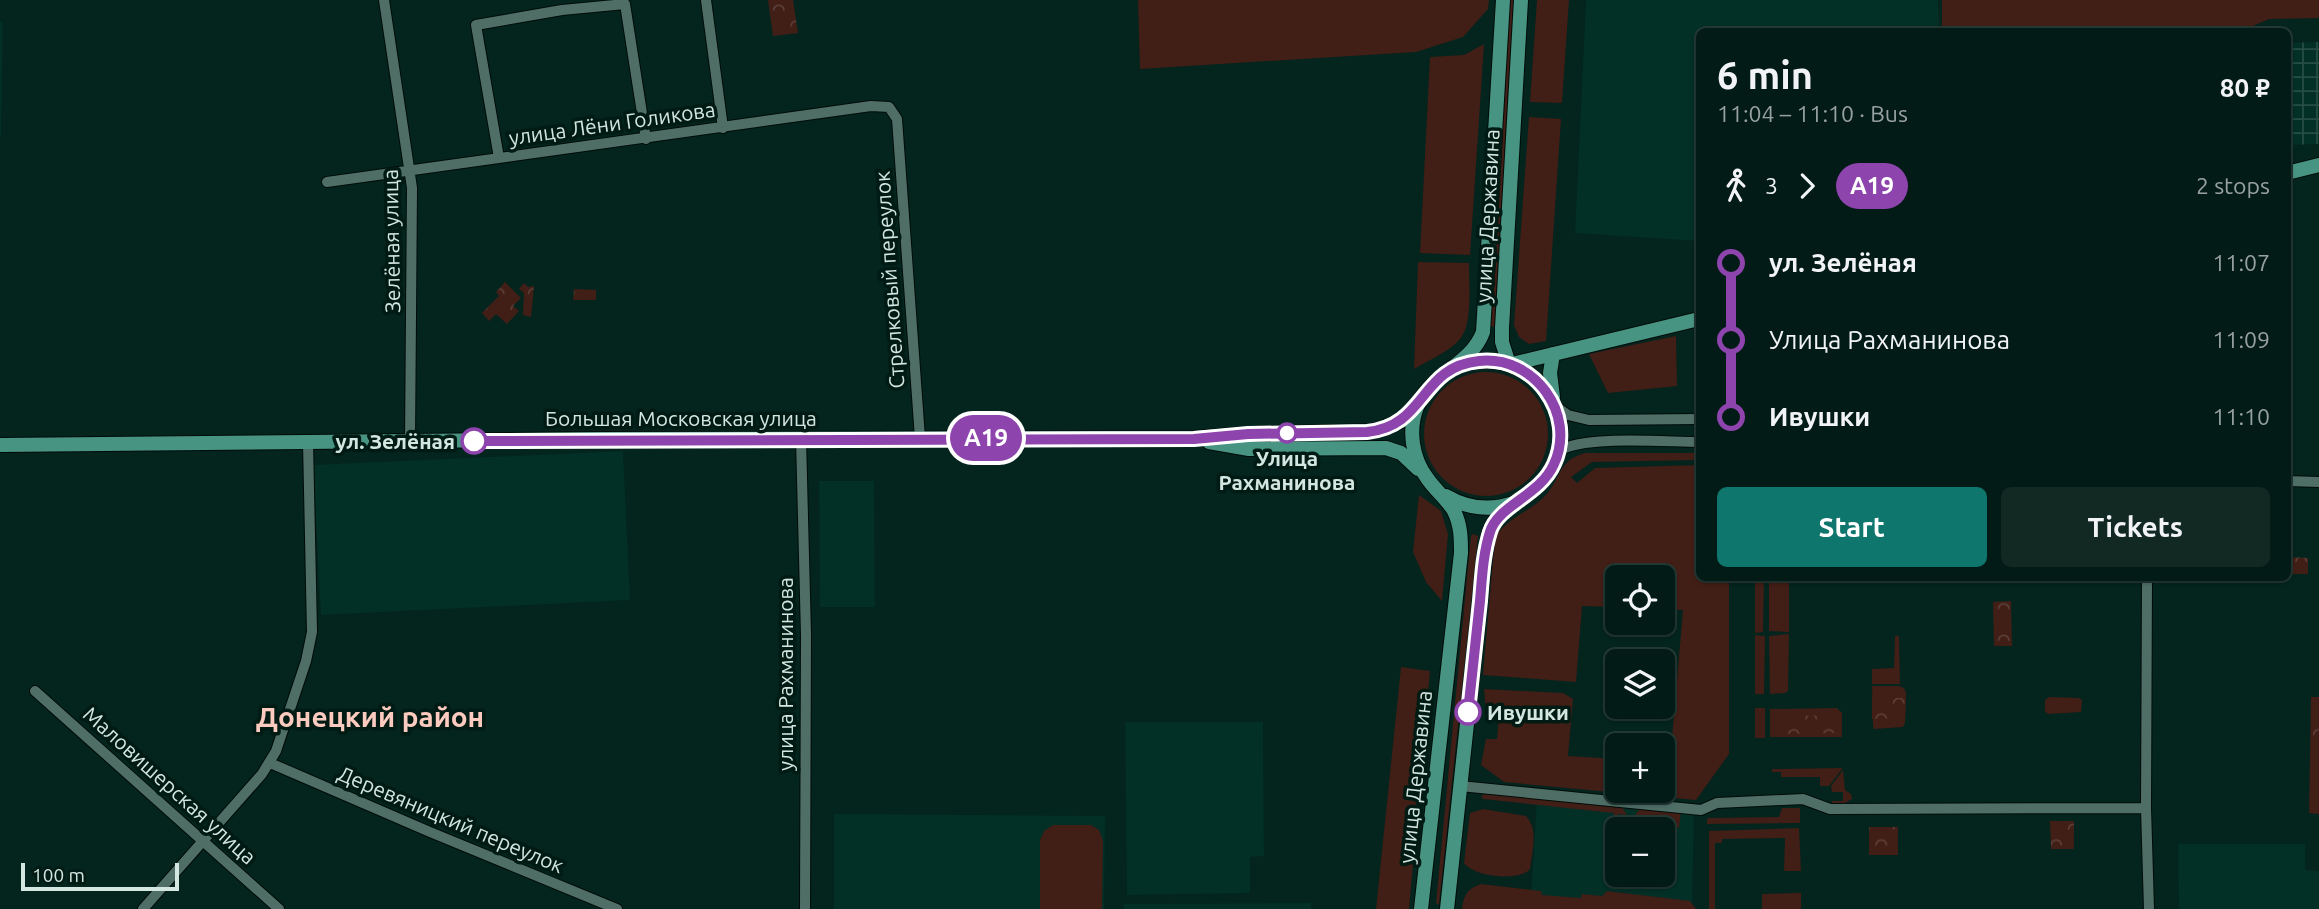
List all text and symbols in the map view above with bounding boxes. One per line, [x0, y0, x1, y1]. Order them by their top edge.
text: 6 min [1717, 54, 1813, 96]
text: 80 ₽ [2220, 73, 2270, 102]
street label: улица Лёни Голикова [507, 97, 717, 149]
text: 11:04 – 11:10 · Bus [1717, 101, 1908, 126]
street label: улица Державина [1470, 128, 1504, 304]
icon: walk [1717, 167, 1755, 205]
icon: forward [1788, 167, 1826, 205]
street label: Зелёная улица [378, 169, 404, 313]
street label: Стрелковый переулок [869, 170, 909, 389]
text: A19 [1850, 172, 1894, 199]
text: 3 [1765, 173, 1778, 198]
text: 2 stops [2196, 173, 2270, 198]
text: ул. Зелёная [1769, 248, 1917, 277]
text: 11:07 [2212, 250, 2270, 275]
text: Улица Рахманинова [1769, 325, 2010, 354]
text: 11:09 [2212, 327, 2270, 352]
text: Ивушки [1769, 402, 1870, 431]
text: 11:10 [2212, 404, 2270, 429]
street label: Большая Московская улица [545, 406, 817, 430]
line badge: A19 [946, 415, 1026, 461]
marker: Улица Рахманинова [1277, 423, 1297, 443]
text: A19 [964, 424, 1008, 451]
marker: ул. Зелёная [461, 428, 487, 454]
place label: ул. Зелёная [336, 429, 455, 453]
place label: Улица Рахманинова [1219, 446, 1355, 494]
button: Start [1717, 487, 1987, 567]
button: Tickets [2001, 487, 2270, 567]
map controls [1605, 565, 1675, 887]
button: locate [1605, 565, 1675, 635]
street label: улица Рахманинова [773, 577, 797, 771]
button: layers [1605, 649, 1675, 719]
street label: улица Державина [1394, 689, 1436, 865]
marker: Ивушки [1455, 699, 1481, 725]
place label: Ивушки [1487, 700, 1569, 724]
street label: Маловишерская улица [79, 701, 261, 869]
district label: Донецкий район [256, 701, 484, 732]
button: + [1605, 733, 1675, 803]
street label: Деревяницкий переулок [334, 760, 568, 878]
button: − [1605, 817, 1675, 887]
scale bar [21, 860, 178, 892]
text: 100 m [32, 864, 85, 886]

